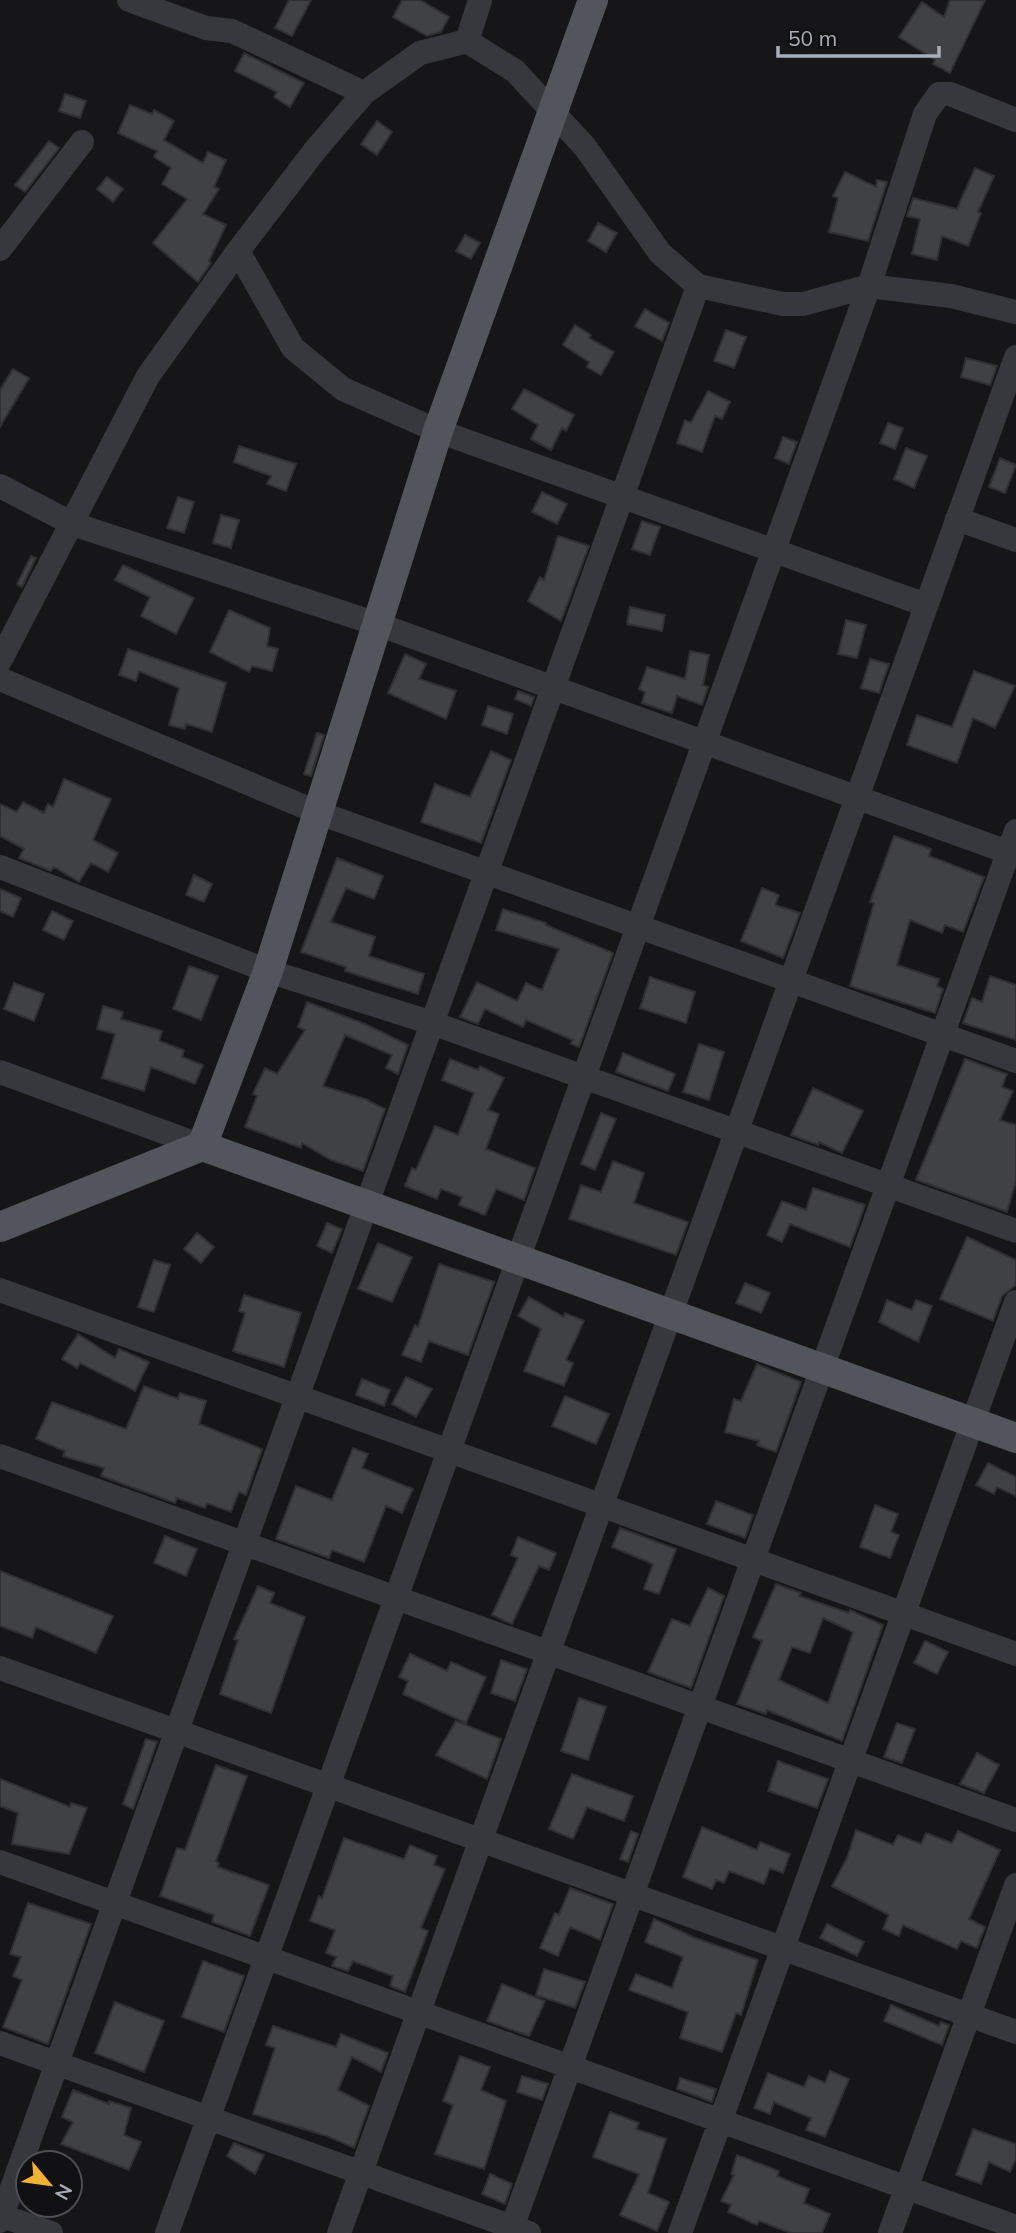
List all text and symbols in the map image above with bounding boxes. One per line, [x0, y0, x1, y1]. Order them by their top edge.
scale bar [778, 14, 939, 58]
text: 50 m [788, 25, 837, 51]
north arrow [14, 2149, 84, 2219]
text: N [50, 2180, 78, 2204]

